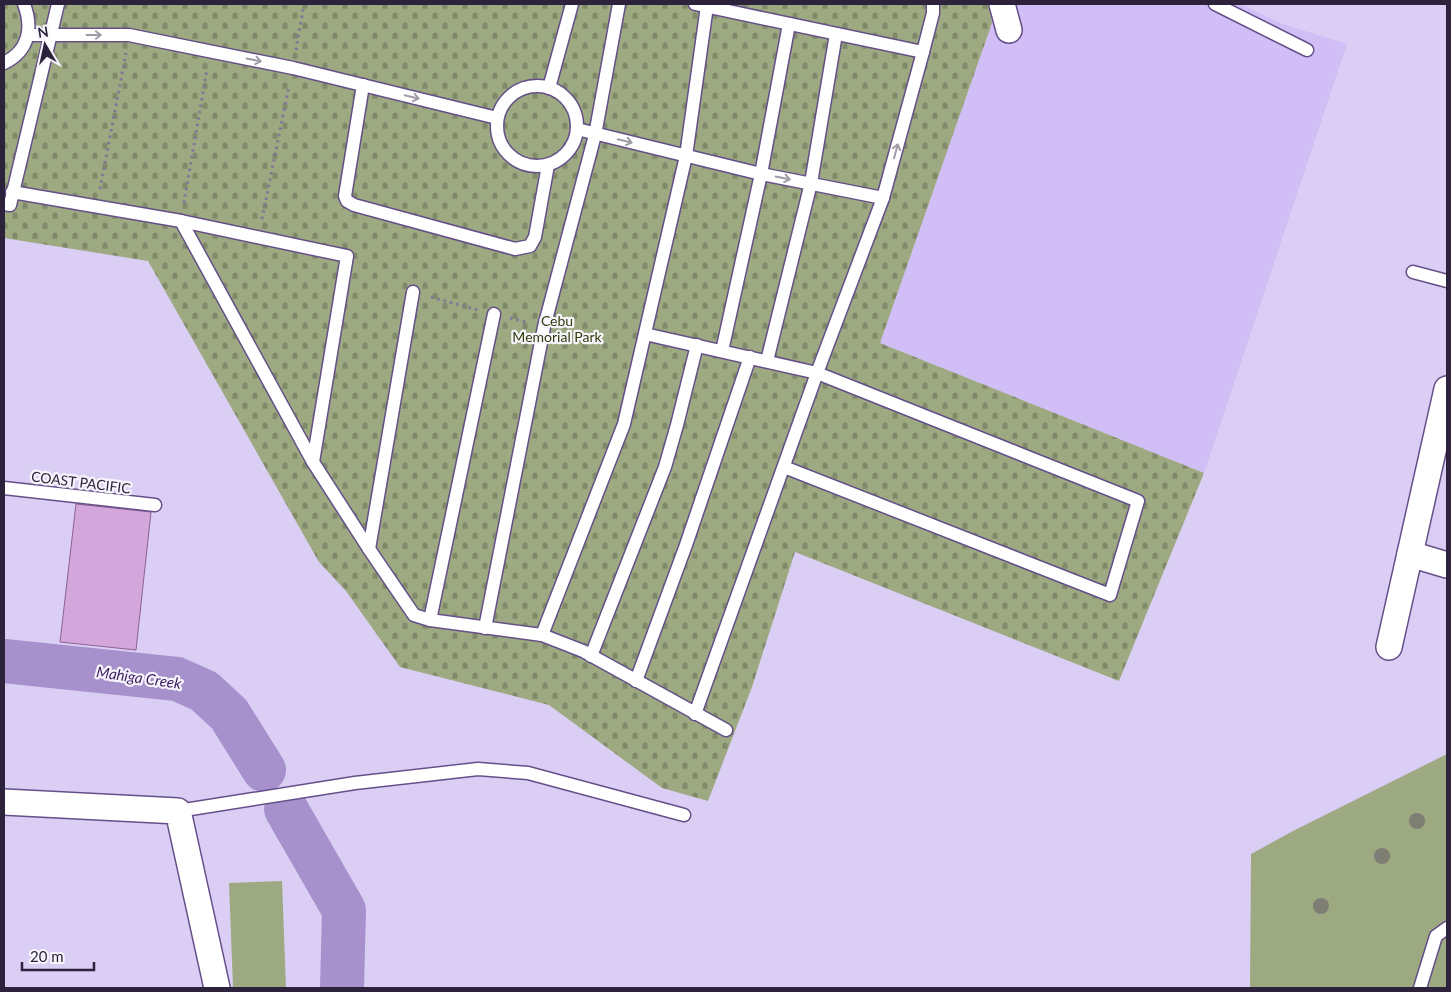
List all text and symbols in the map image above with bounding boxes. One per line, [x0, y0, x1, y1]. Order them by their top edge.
north arrow [20, 20, 70, 70]
text: N [36, 22, 50, 41]
one-way arrow [86, 30, 102, 40]
one-way arrow [246, 56, 262, 65]
one-way arrow [404, 93, 420, 102]
one-way arrow [616, 137, 632, 146]
one-way arrow [892, 143, 901, 159]
one-way arrow [775, 174, 791, 183]
park label: Cebu Memorial Park [512, 312, 603, 345]
street label: COAST PACIFIC [30, 467, 132, 497]
water label: Mahiga Creek [95, 662, 183, 692]
scale bar [22, 940, 95, 972]
text: 20 m [30, 947, 64, 965]

